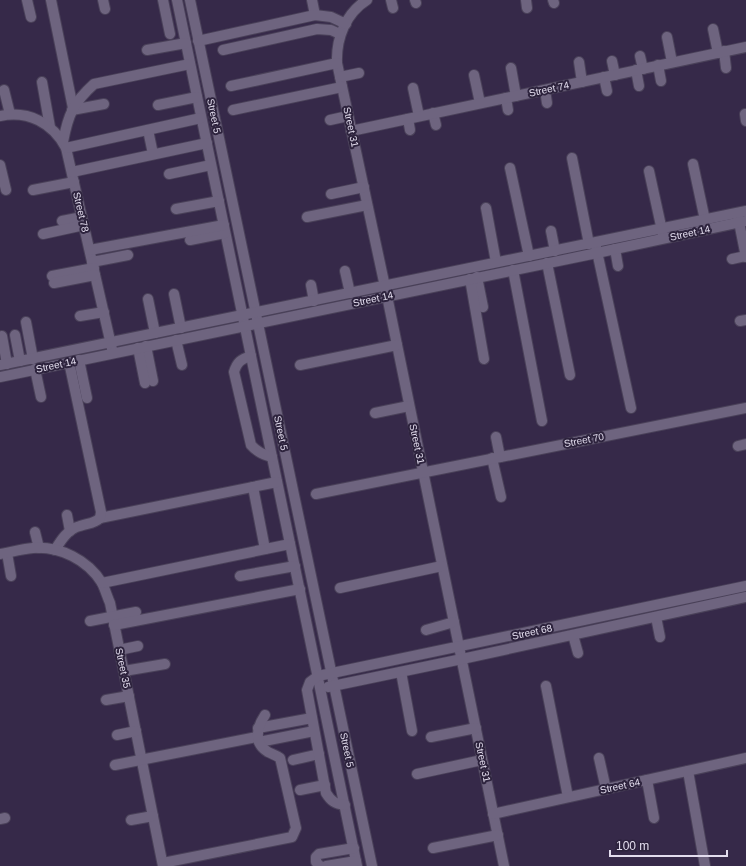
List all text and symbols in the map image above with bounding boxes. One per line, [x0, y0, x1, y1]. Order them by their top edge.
street label: Street 74 [528, 79, 570, 99]
street label: Street 5 [205, 98, 223, 135]
street label: Street 31 [341, 106, 361, 148]
street label: Street 78 [71, 191, 91, 233]
street label: Street 14 [669, 223, 711, 243]
street label: Street 14 [352, 289, 394, 309]
street label: Street 14 [35, 355, 77, 375]
street label: Street 5 [272, 415, 290, 452]
street label: Street 31 [407, 423, 427, 465]
street label: Street 70 [563, 431, 605, 449]
street label: Street 68 [511, 622, 553, 642]
street label: Street 35 [113, 647, 133, 689]
street label: Street 5 [338, 732, 356, 769]
street label: Street 31 [473, 741, 493, 783]
street label: Street 64 [599, 776, 641, 796]
scale bar [610, 832, 727, 858]
text: 100 m [616, 839, 649, 853]

